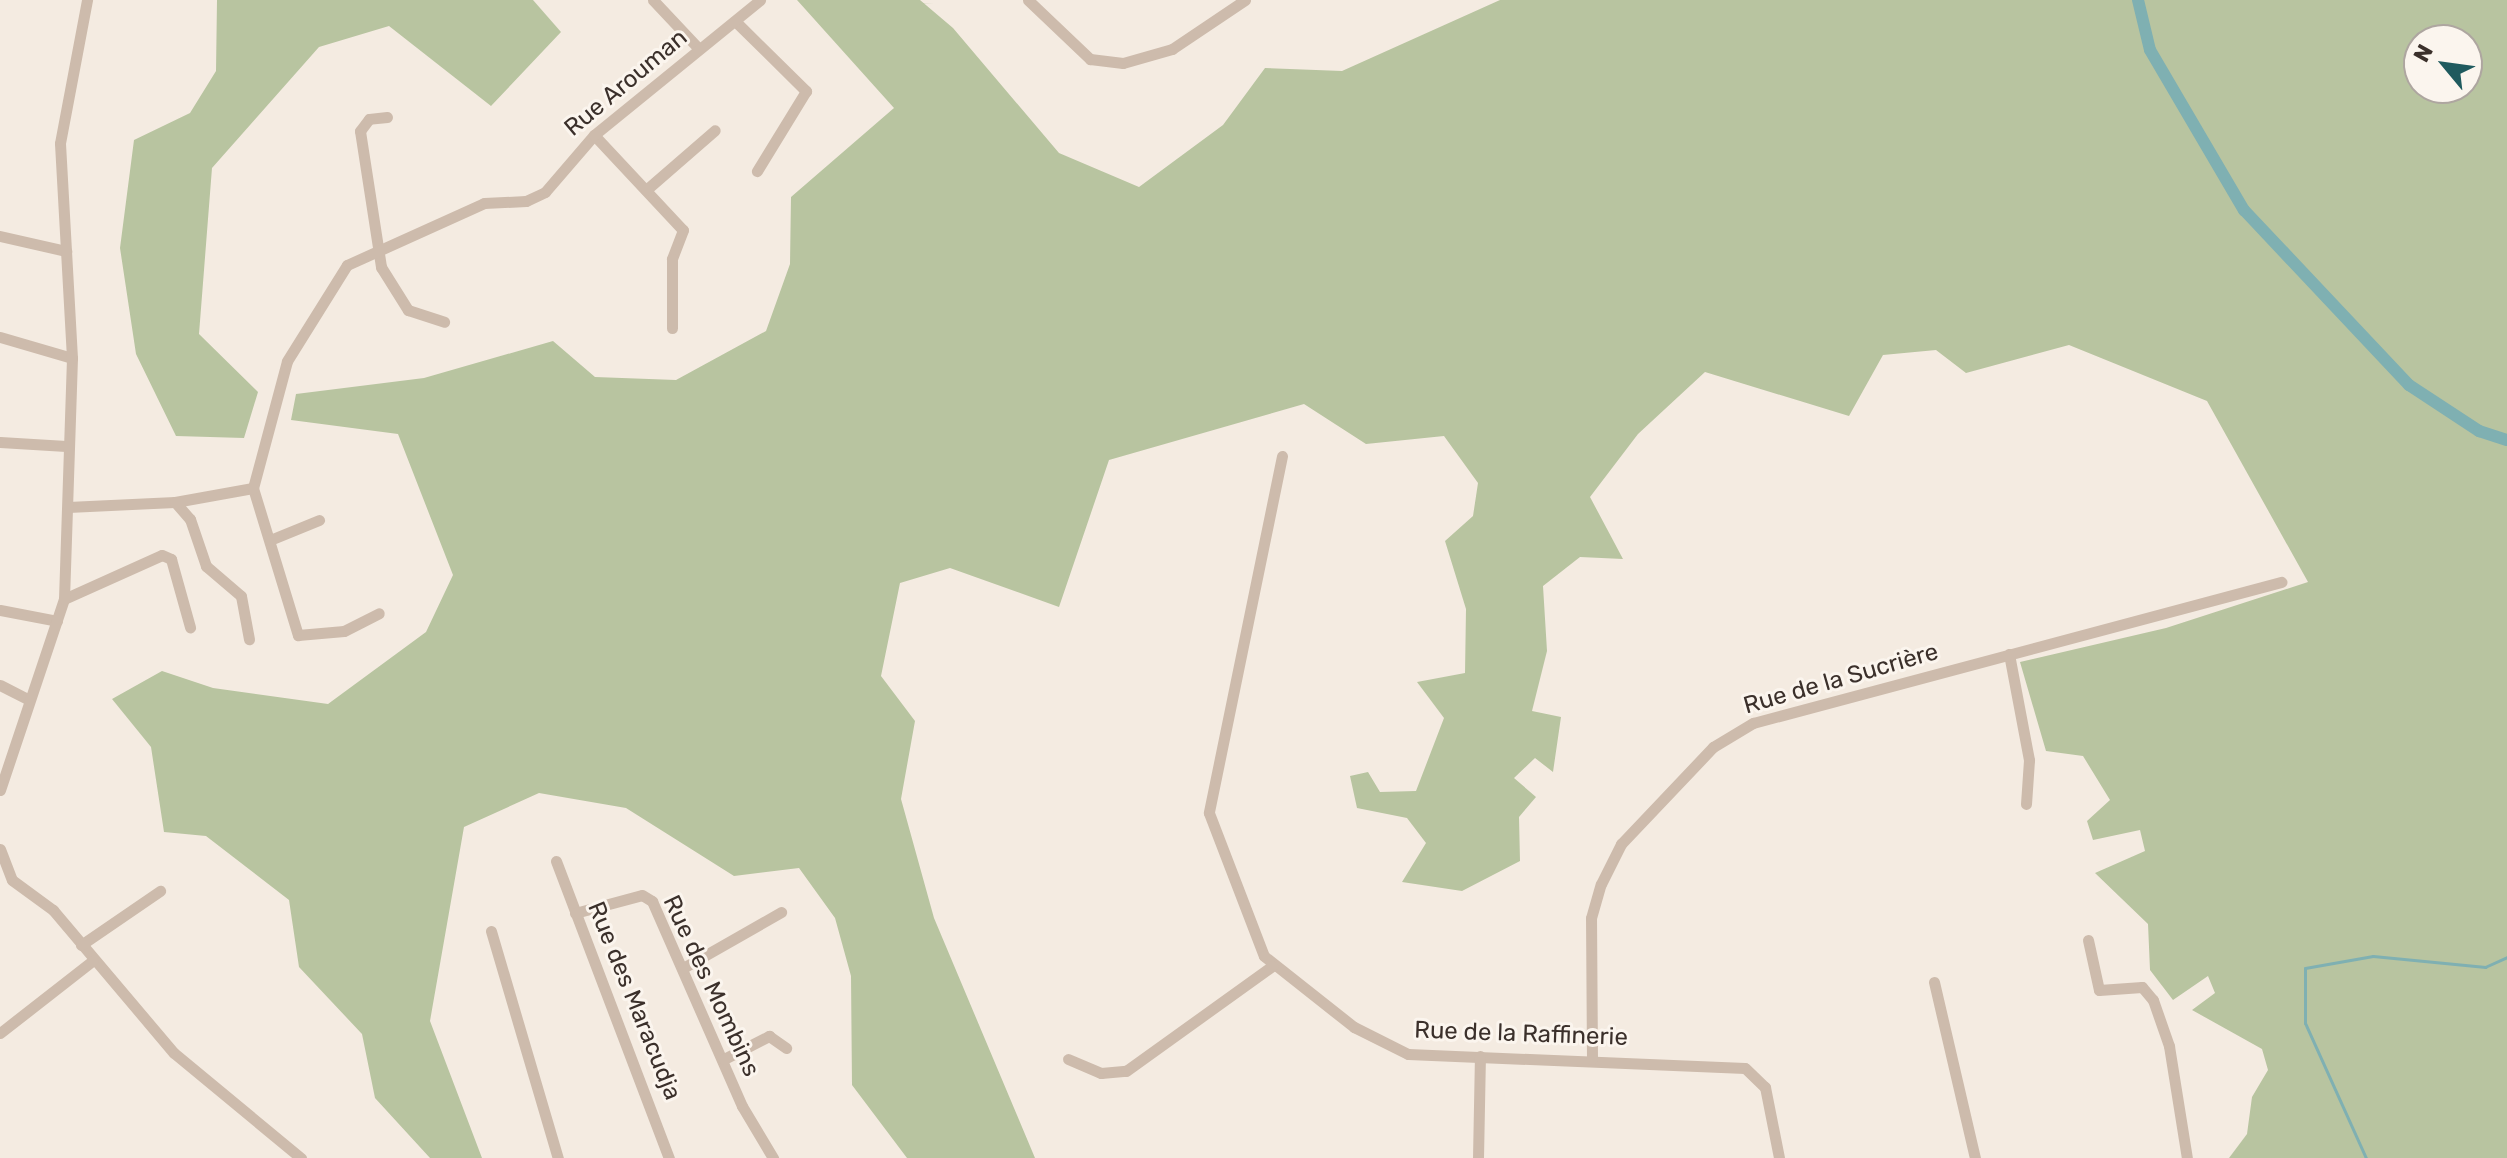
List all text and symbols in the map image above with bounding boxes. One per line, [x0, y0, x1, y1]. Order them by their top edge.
street label: Rue Arouman [559, 23, 693, 143]
north arrow [2403, 24, 2483, 104]
text: N [2408, 40, 2439, 67]
street label: Rue de la Sucrière [1740, 637, 1942, 721]
street label: Rue des Mombins [656, 891, 766, 1081]
street label: Rue des Maracudja [581, 898, 687, 1104]
street label: Rue de la Raffinerie [1414, 1016, 1628, 1052]

